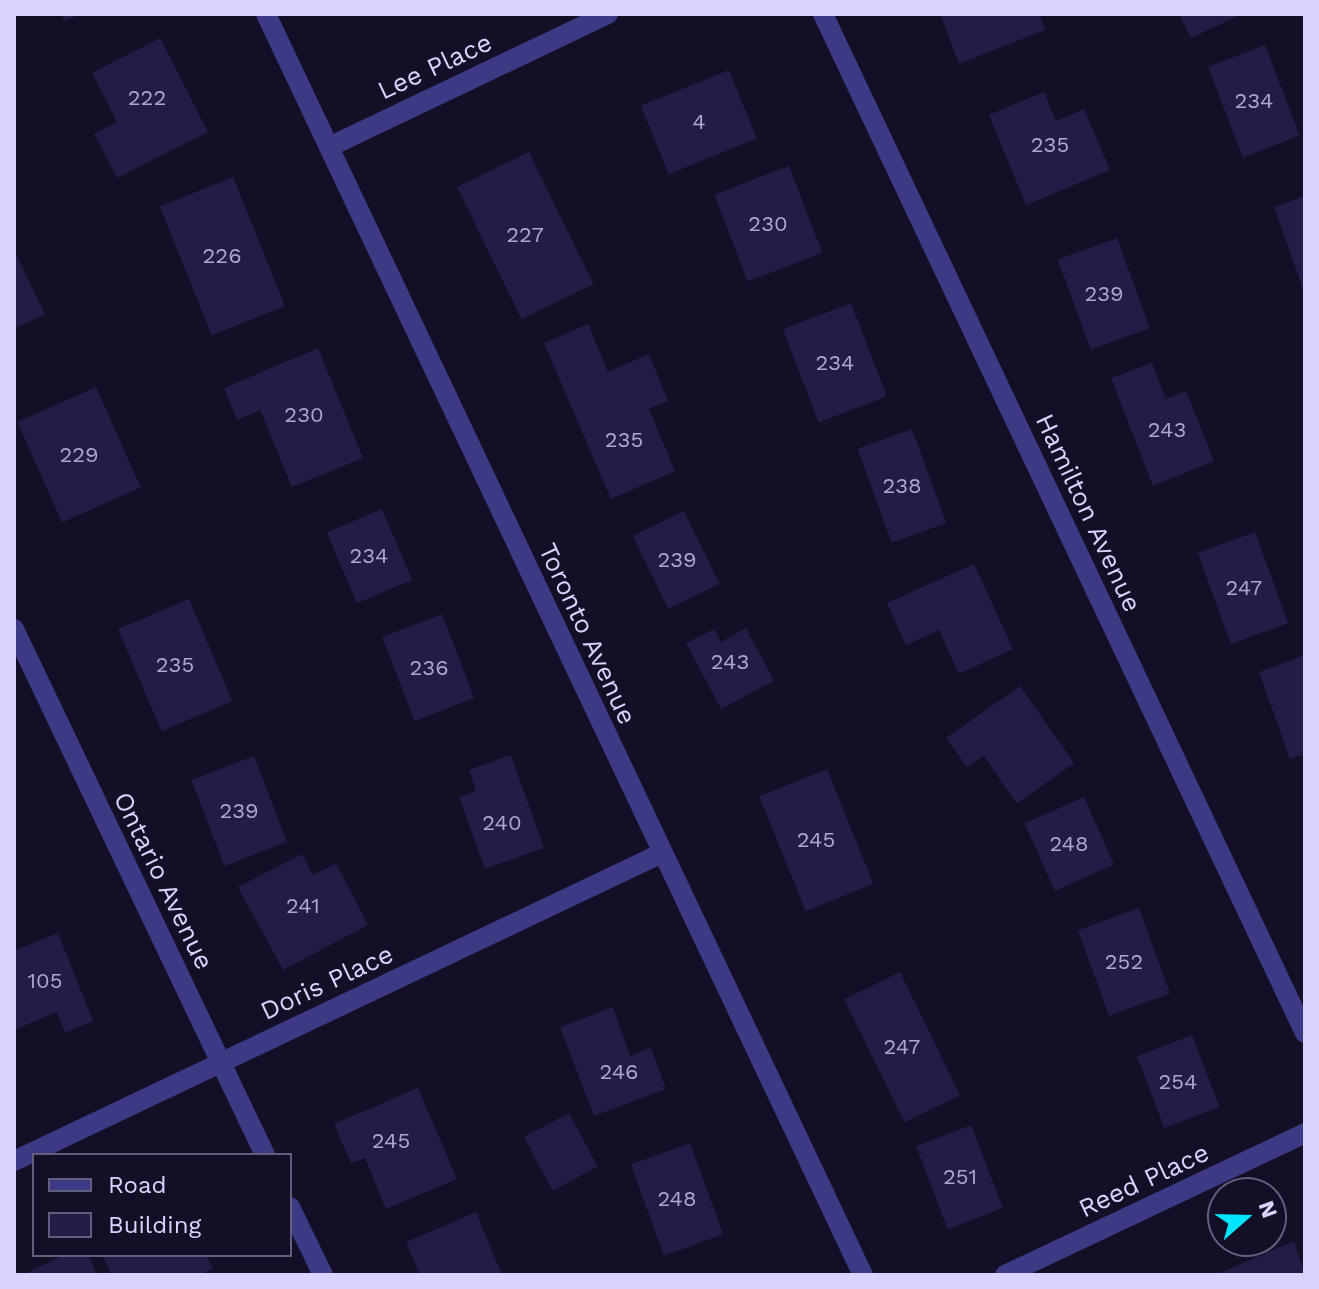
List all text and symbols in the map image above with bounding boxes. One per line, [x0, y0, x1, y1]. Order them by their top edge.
street label: Lee Place [373, 27, 497, 107]
house number: 222 [128, 85, 166, 111]
house number: 234 [1234, 88, 1274, 114]
house number: 4 [692, 109, 706, 135]
house number: 235 [1031, 132, 1069, 158]
house number: 230 [748, 211, 788, 237]
house number: 227 [506, 222, 544, 248]
house number: 226 [202, 243, 242, 269]
house number: 239 [1084, 281, 1124, 307]
house number: 234 [815, 350, 855, 376]
house number: 230 [284, 402, 324, 428]
street label: Hamilton Avenue [1028, 408, 1148, 618]
house number: 243 [1148, 417, 1186, 443]
house number: 235 [605, 427, 643, 453]
house number: 229 [59, 442, 99, 468]
house number: 238 [882, 473, 922, 499]
street label: Toronto Avenue [531, 538, 643, 730]
house number: 234 [349, 543, 389, 569]
house number: 239 [657, 547, 697, 573]
house number: 247 [1226, 575, 1262, 601]
house number: 243 [711, 649, 749, 675]
house number: 235 [156, 652, 194, 678]
house number: 236 [409, 655, 449, 681]
street label: Ontario Avenue [106, 787, 220, 975]
house number: 239 [219, 798, 259, 824]
house number: 240 [482, 810, 522, 836]
house number: 245 [797, 827, 835, 853]
house number: 248 [1049, 831, 1089, 857]
house number: 241 [286, 893, 320, 919]
street label: Doris Place [256, 939, 398, 1027]
house number: 252 [1105, 949, 1143, 975]
house number: 105 [27, 968, 63, 994]
house number: 247 [884, 1034, 920, 1060]
house number: 246 [600, 1059, 638, 1085]
house number: 254 [1158, 1069, 1198, 1095]
house number: 245 [372, 1128, 410, 1154]
street label: Reed Place [1074, 1137, 1214, 1225]
legend [32, 1153, 292, 1257]
house number: 251 [943, 1164, 977, 1190]
text: Road [108, 1171, 167, 1199]
north arrow [1207, 1177, 1287, 1257]
house number: 248 [657, 1186, 697, 1212]
text: N [1254, 1197, 1283, 1221]
text: Building [108, 1211, 201, 1239]

